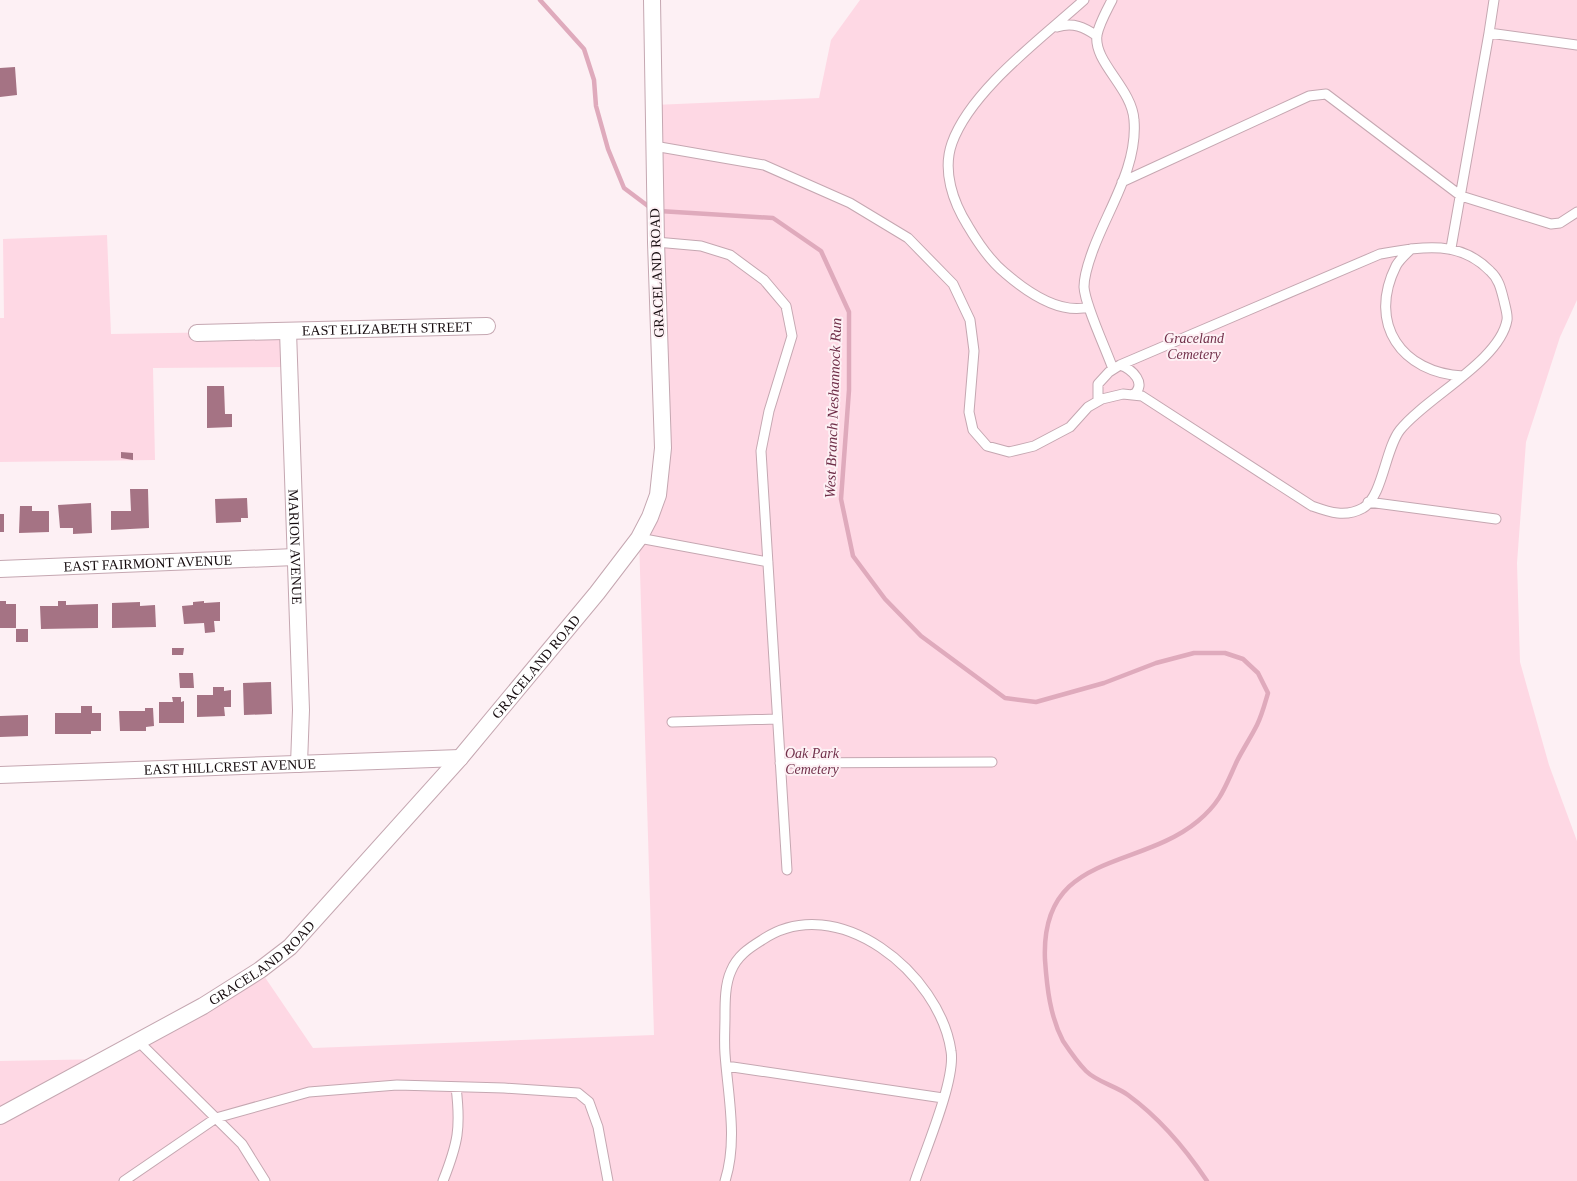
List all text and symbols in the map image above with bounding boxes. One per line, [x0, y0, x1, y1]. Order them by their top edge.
street label: GRACELAND ROAD [647, 208, 667, 338]
water label: West Branch Neshannock Run [822, 317, 844, 499]
street label: EAST ELIZABETH STREET [302, 319, 473, 338]
park label: Graceland Cemetery [1164, 331, 1225, 362]
street label: MARION AVENUE [286, 489, 305, 605]
street label: EAST FAIRMONT AVENUE [63, 552, 232, 574]
street label: GRACELAND ROAD [489, 612, 583, 721]
park label: Oak Park Cemetery [785, 746, 840, 777]
street label: EAST HILLCREST AVENUE [144, 756, 316, 777]
street label: GRACELAND ROAD [206, 918, 317, 1008]

